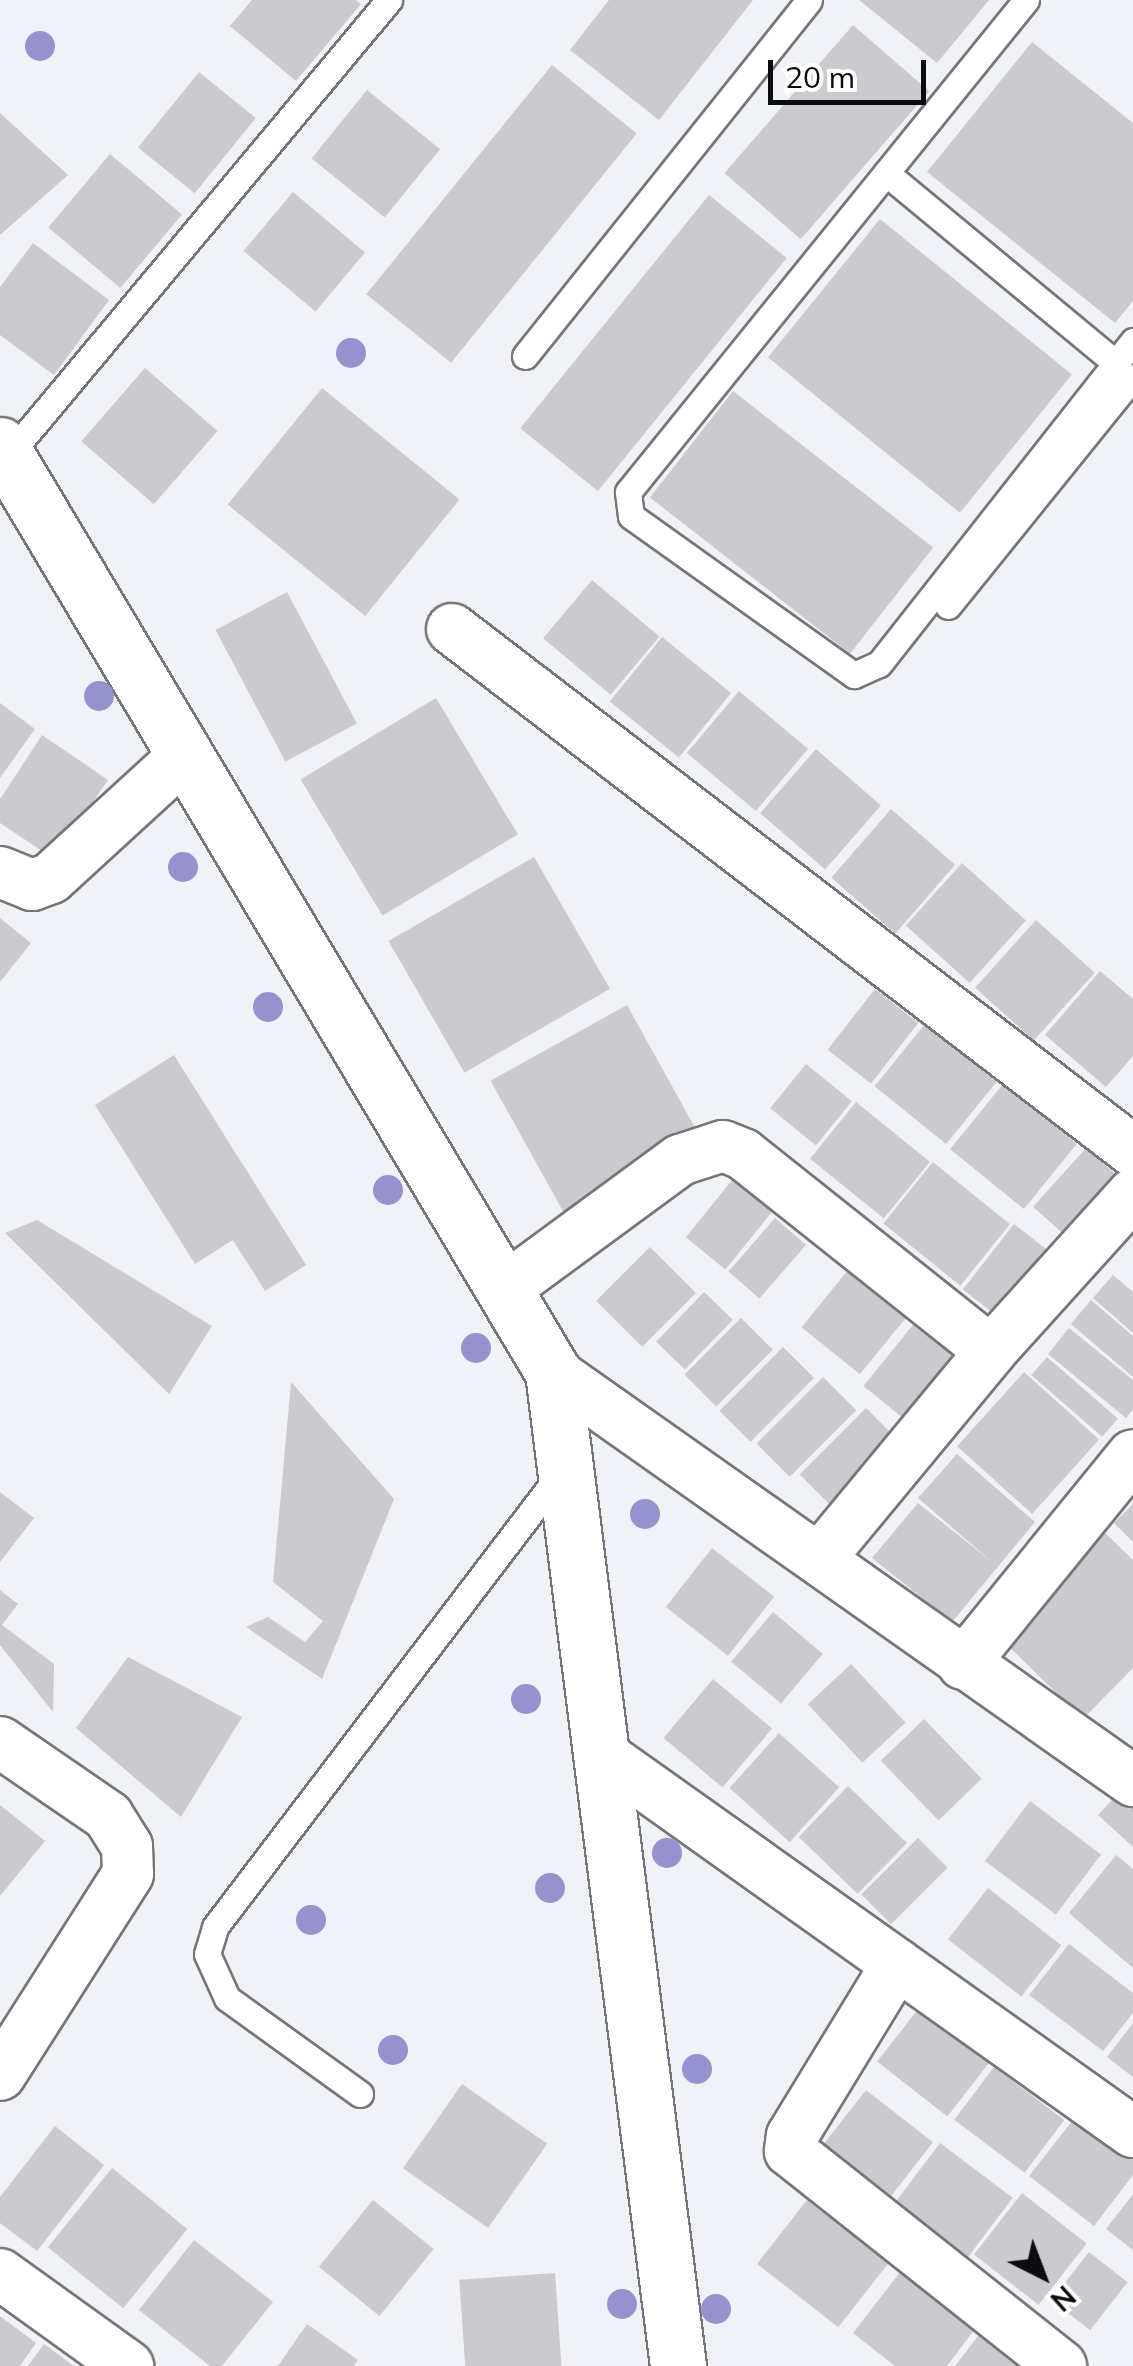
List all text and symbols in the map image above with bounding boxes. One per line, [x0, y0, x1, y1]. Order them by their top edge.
scale bar [773, 40, 930, 102]
text: 20 m [785, 58, 855, 96]
north arrow [993, 2226, 1093, 2326]
text: N [1044, 2279, 1083, 2319]

